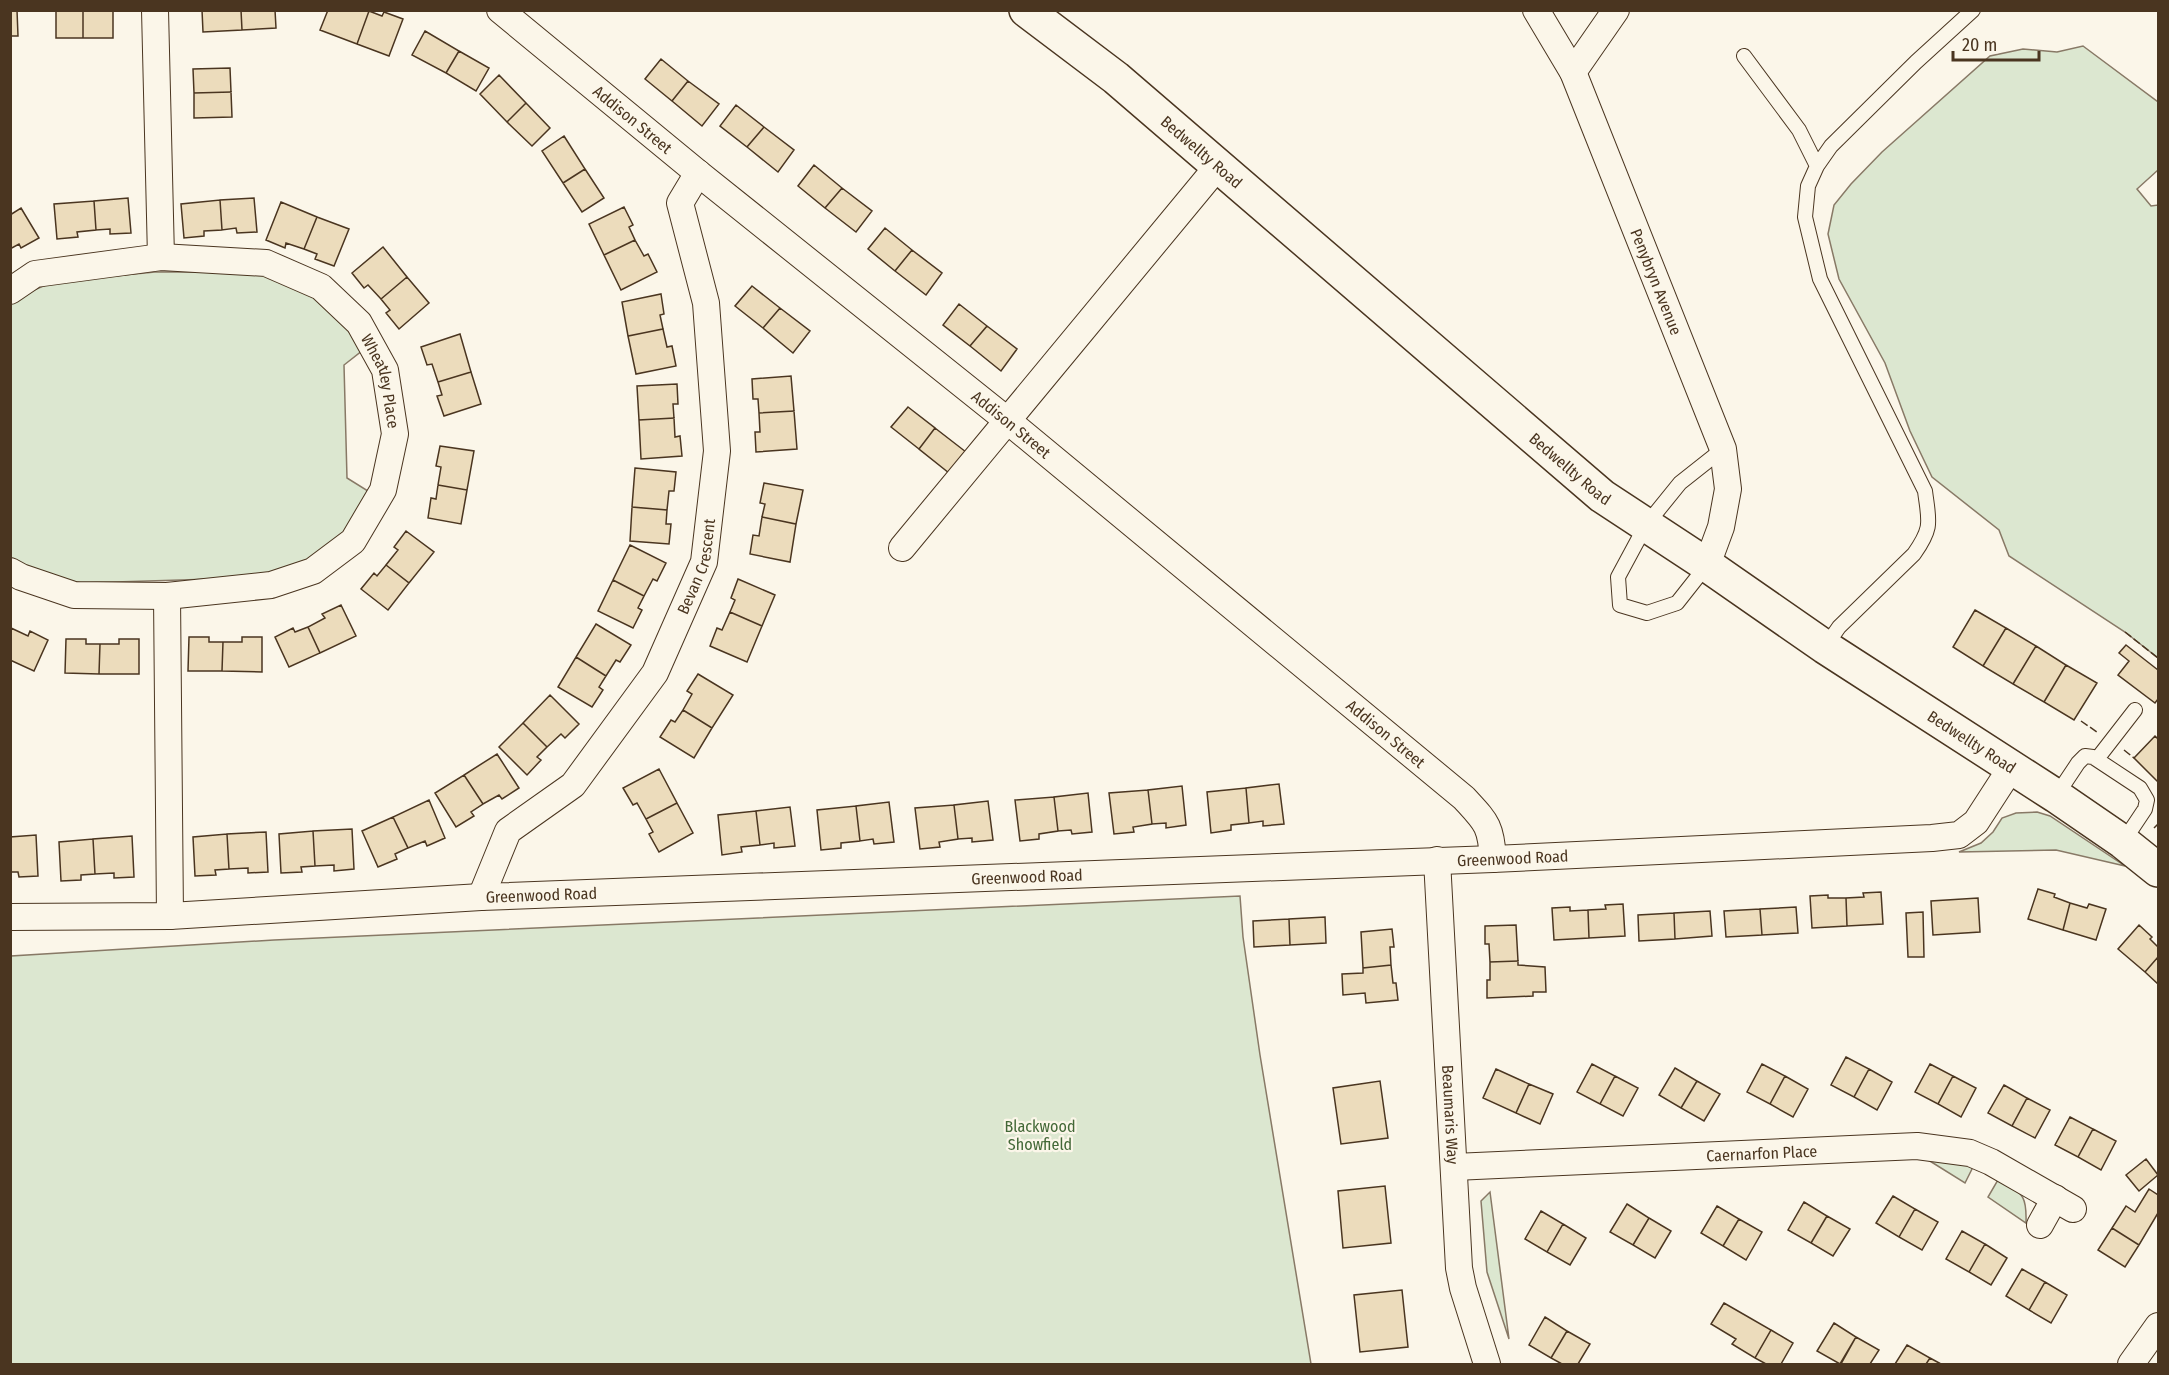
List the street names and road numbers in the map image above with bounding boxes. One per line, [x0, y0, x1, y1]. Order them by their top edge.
street label: Addison Street [590, 81, 677, 158]
street label: Bedwellty Road [1157, 112, 1246, 192]
street label: Penybryn Avenue [1627, 226, 1686, 338]
street label: Wheatley Place [357, 330, 403, 430]
street label: Addison Street [968, 386, 1055, 462]
street label: Bedwellty Road [1526, 428, 1615, 509]
street label: Bevan Crescent [673, 517, 719, 617]
street label: Addison Street [1343, 696, 1430, 772]
street label: Bedwellty Road [1924, 706, 2020, 777]
street label: Greenwood Road [1457, 846, 1569, 870]
street label: Greenwood Road [971, 865, 1083, 888]
street label: Greenwood Road [485, 883, 597, 906]
street label: Beaumaris Way [1439, 1064, 1463, 1166]
street label: Caernarfon Place [1706, 1141, 1818, 1165]

